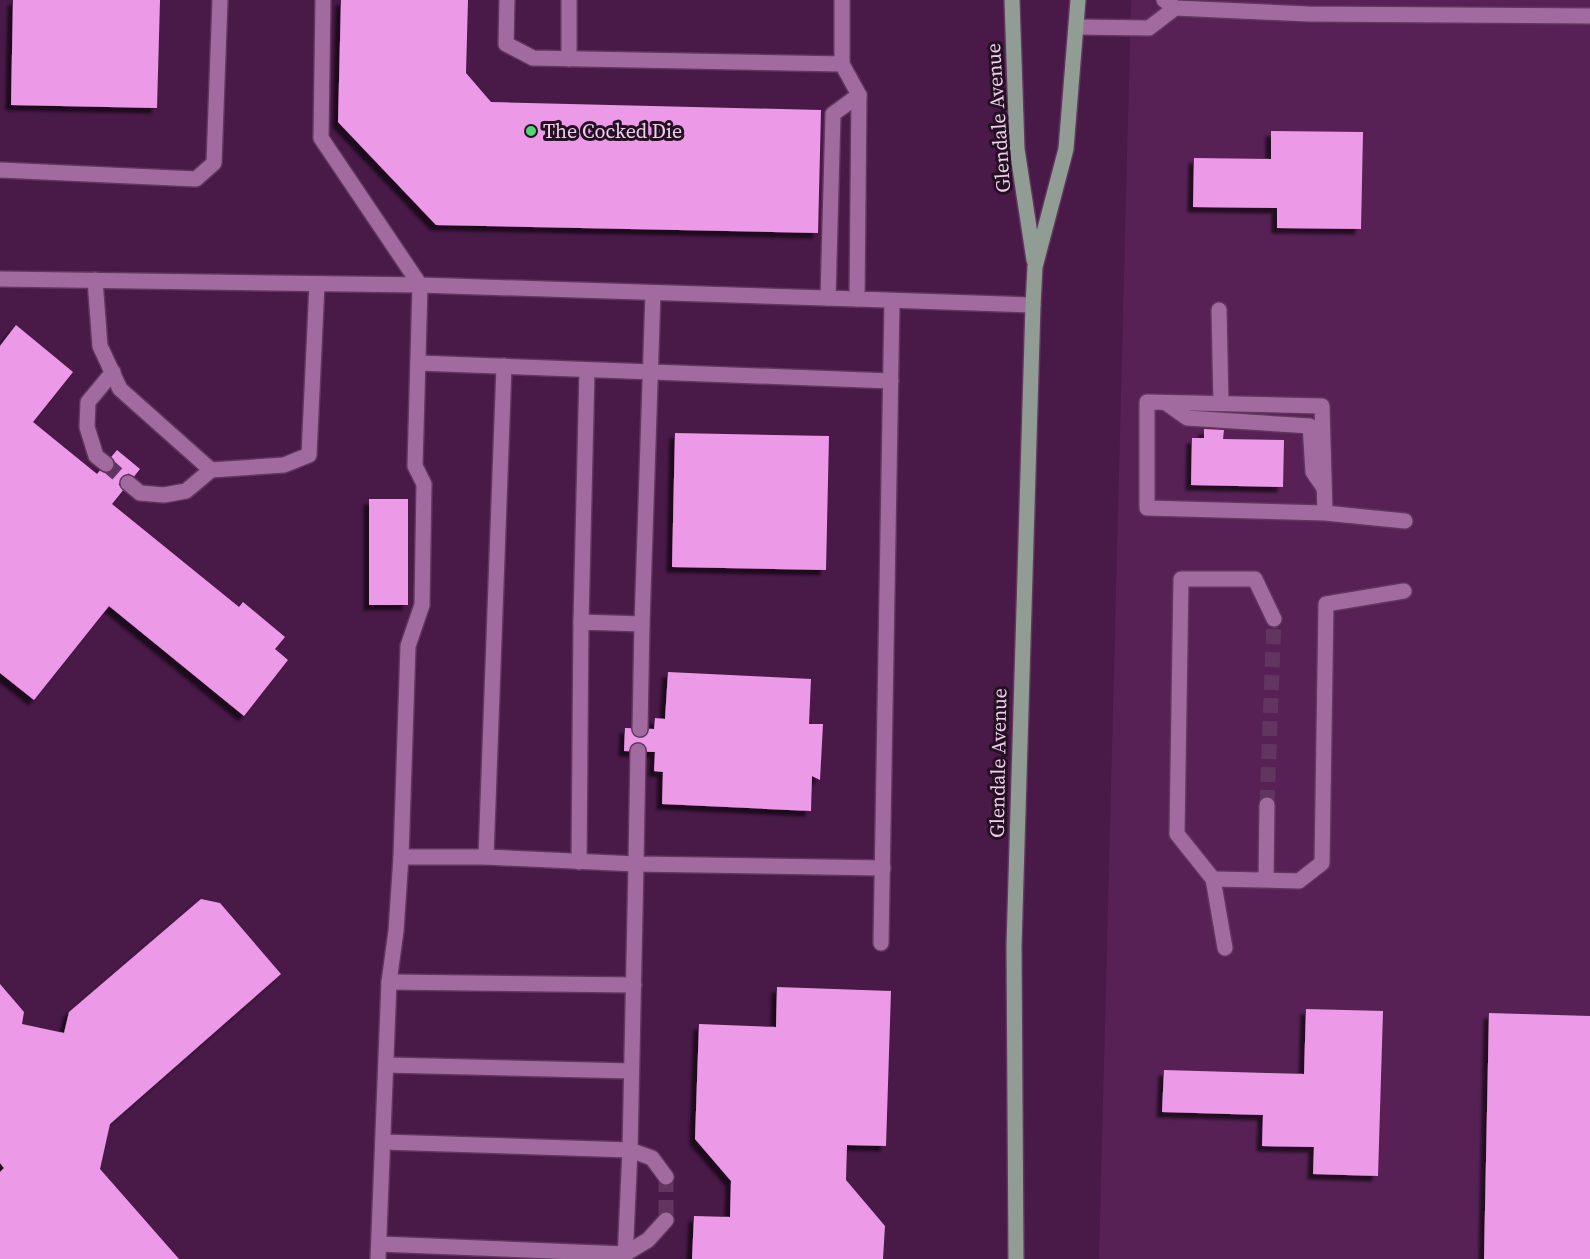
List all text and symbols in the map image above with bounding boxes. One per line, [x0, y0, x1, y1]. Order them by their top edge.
street label: Glendale Avenue [979, 42, 1017, 194]
place label: The Cocked Die [543, 117, 682, 145]
marker: The Cocked Die [524, 124, 538, 138]
street label: Glendale Avenue [983, 688, 1013, 838]

